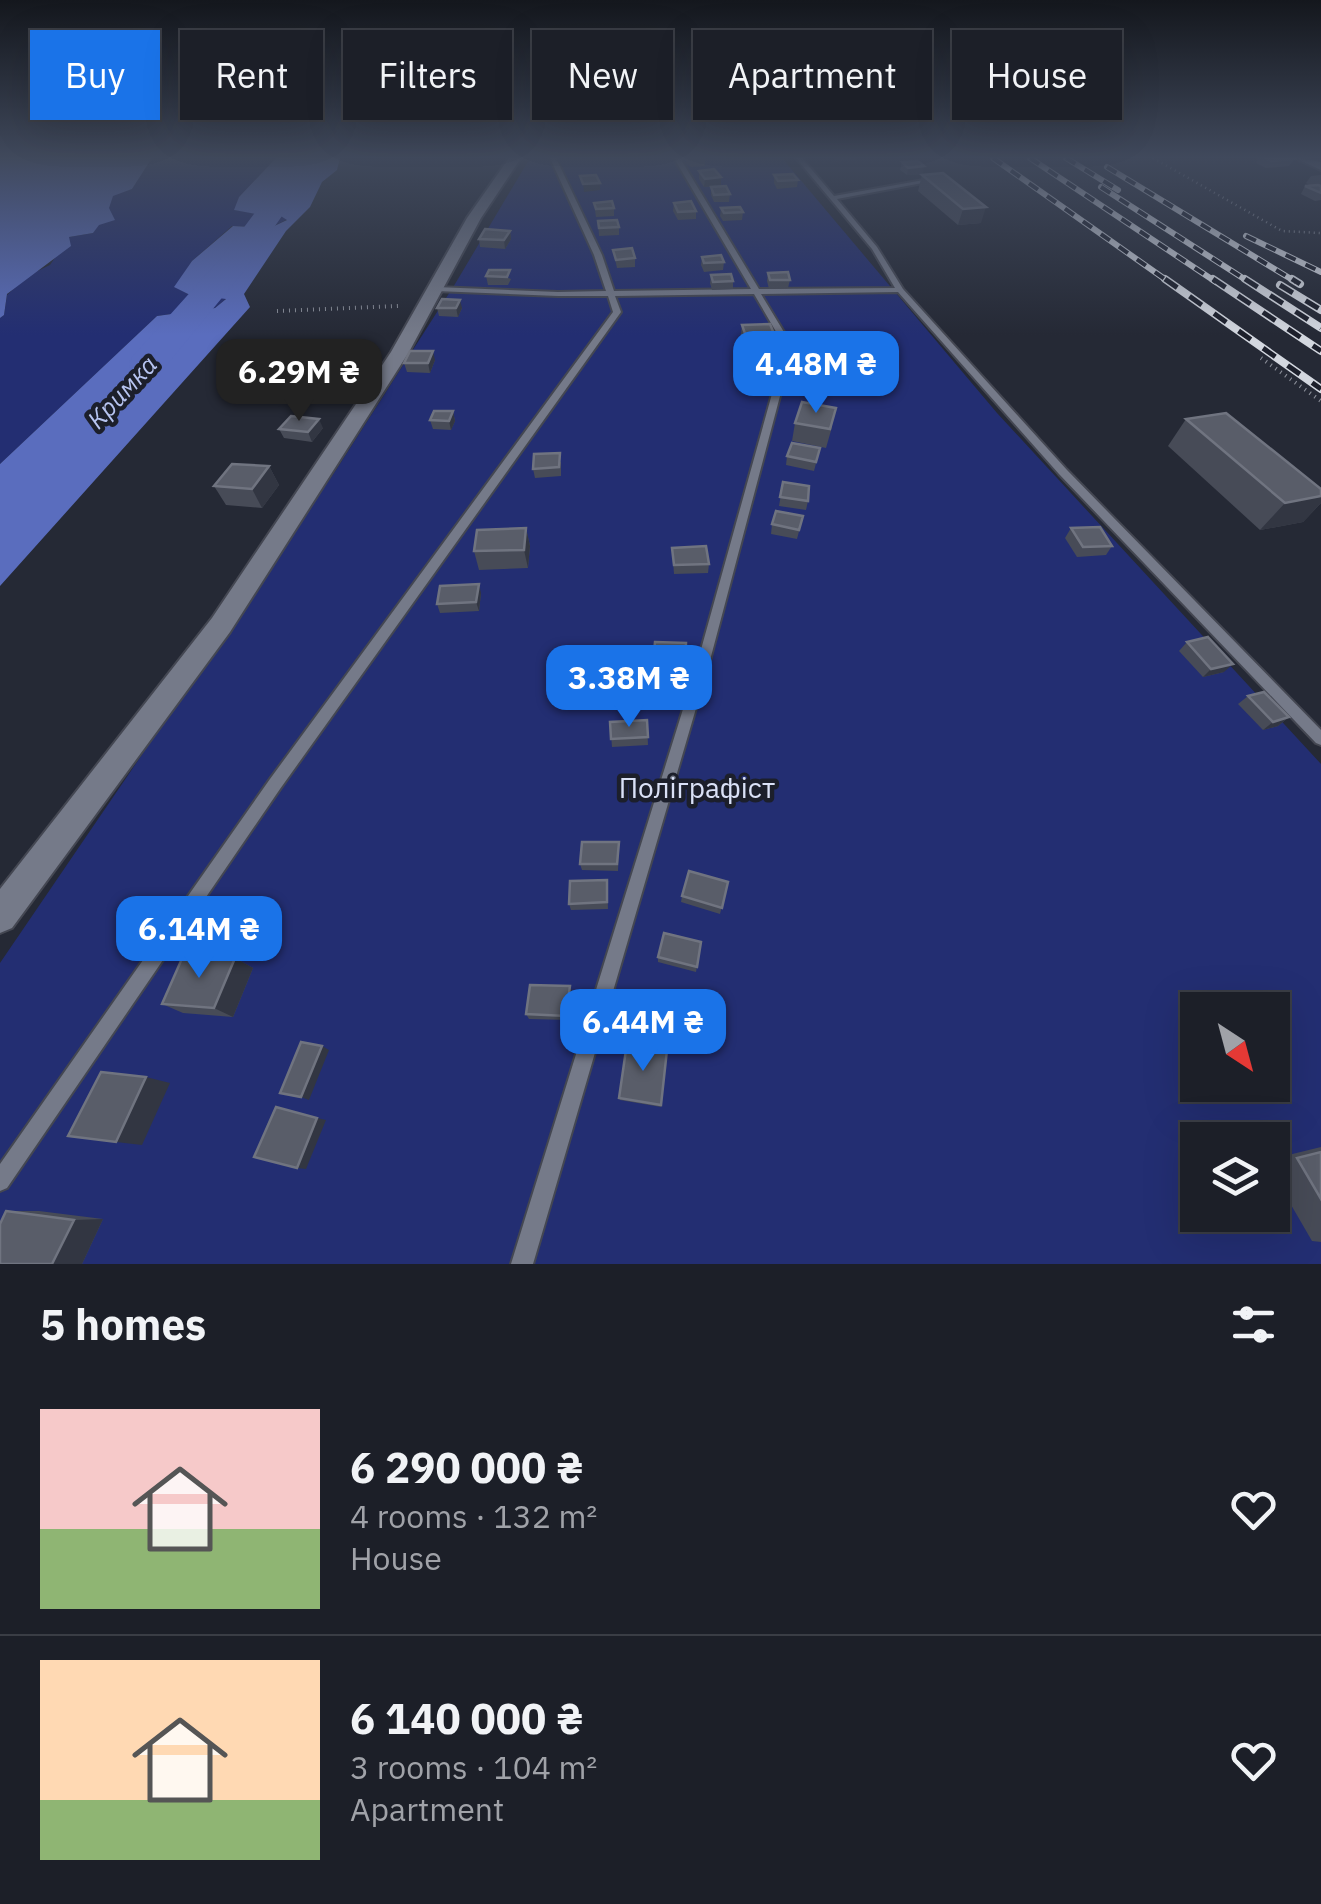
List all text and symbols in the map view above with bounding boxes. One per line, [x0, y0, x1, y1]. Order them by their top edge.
chip: Buy [30, 30, 160, 120]
chip: Rent [180, 30, 323, 120]
chip: Filters [343, 30, 512, 120]
chip: New [532, 30, 673, 120]
chip: Apartment [693, 30, 932, 120]
chip: House [952, 30, 1122, 120]
pin: 4.48M ₴ [724, 331, 908, 416]
pin: 6.29M ₴ [207, 339, 391, 424]
text: 4.48M ₴ [755, 342, 877, 384]
water label: Кримка [79, 348, 164, 435]
text: 6.29M ₴ [238, 350, 360, 392]
pin: 3.38M ₴ [537, 645, 721, 730]
text: 3.38M ₴ [568, 656, 690, 698]
park label: Поліграфіст [619, 769, 775, 806]
pin: 6.14M ₴ [107, 896, 291, 981]
text: 6.14M ₴ [138, 907, 260, 949]
pin: 6.44M ₴ [551, 989, 735, 1074]
north arrow [1180, 992, 1290, 1102]
map controls [1180, 992, 1290, 1232]
text: 6.44M ₴ [582, 1000, 704, 1042]
button: layers [1180, 1122, 1290, 1232]
text: 5 homes [40, 1297, 206, 1352]
icon: filters [1226, 1297, 1281, 1352]
text: 6 290 000 ₴ [350, 1440, 583, 1495]
icon: home [120, 1449, 240, 1569]
icon: heart [1226, 1482, 1281, 1537]
text: 4 rooms · 132 m² [350, 1495, 597, 1537]
text: House [350, 1537, 442, 1579]
text: 6 140 000 ₴ [350, 1691, 583, 1746]
icon: home [120, 1700, 240, 1820]
icon: heart [1226, 1733, 1281, 1788]
text: 3 rooms · 104 m² [350, 1746, 597, 1788]
text: Apartment [350, 1788, 504, 1830]

